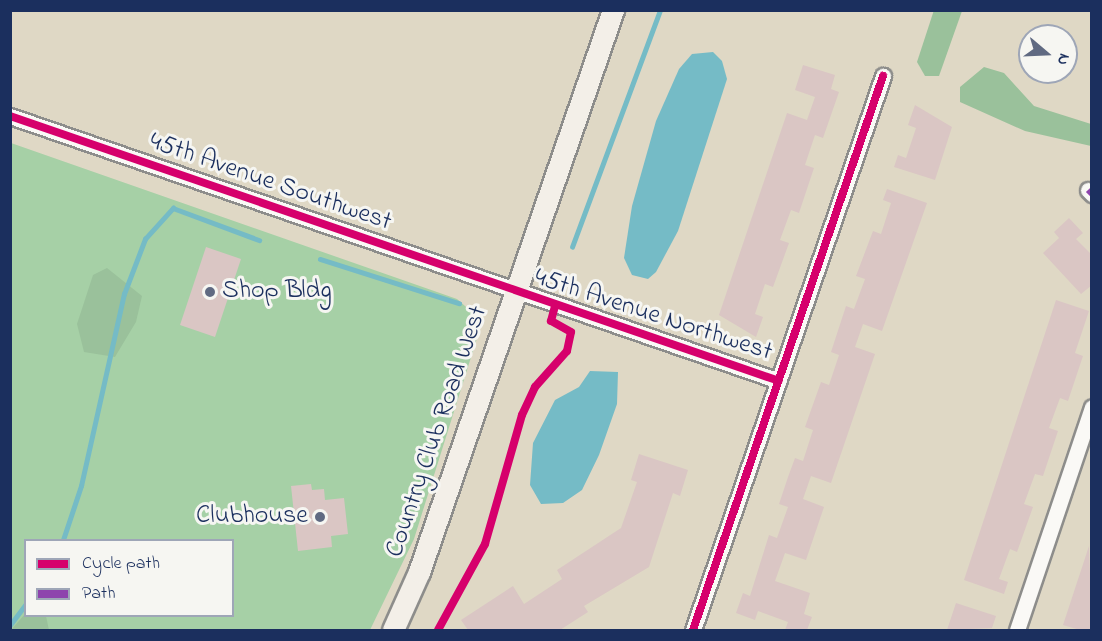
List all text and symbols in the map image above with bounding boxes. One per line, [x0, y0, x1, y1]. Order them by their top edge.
north arrow [1018, 24, 1078, 84]
text: N [1050, 50, 1076, 68]
street label: 45th Avenue Southwest [145, 127, 395, 239]
street label: 45th Avenue Northwest [530, 263, 776, 369]
place label: Shop Bldg [222, 276, 332, 308]
marker: Shop Bldg [203, 285, 217, 299]
street label: Country Club Road West [380, 302, 496, 562]
place label: Clubhouse [196, 501, 308, 533]
marker: Clubhouse [313, 510, 327, 524]
legend [24, 539, 234, 617]
text: Cycle path [82, 551, 160, 577]
text: Path [82, 581, 116, 607]

